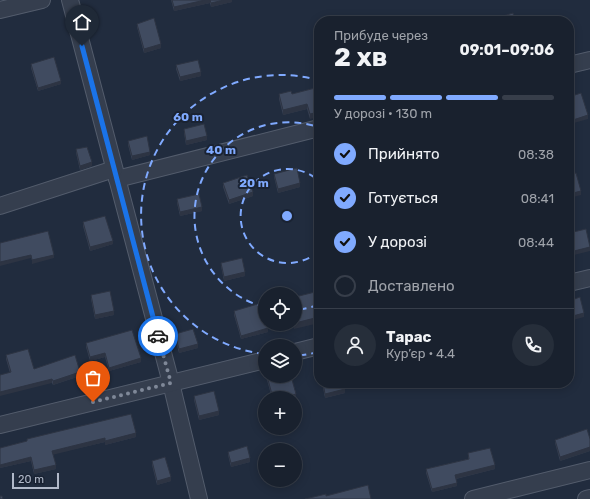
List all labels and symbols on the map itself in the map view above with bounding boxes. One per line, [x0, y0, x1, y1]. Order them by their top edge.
pin [65, 5, 99, 46]
text: 60 m [173, 110, 203, 124]
text: 40 m [206, 143, 236, 157]
text: 20 m [239, 176, 269, 190]
centre of rings [280, 209, 294, 223]
courier [138, 316, 178, 356]
pin [76, 361, 110, 402]
scale bar [12, 471, 59, 490]

